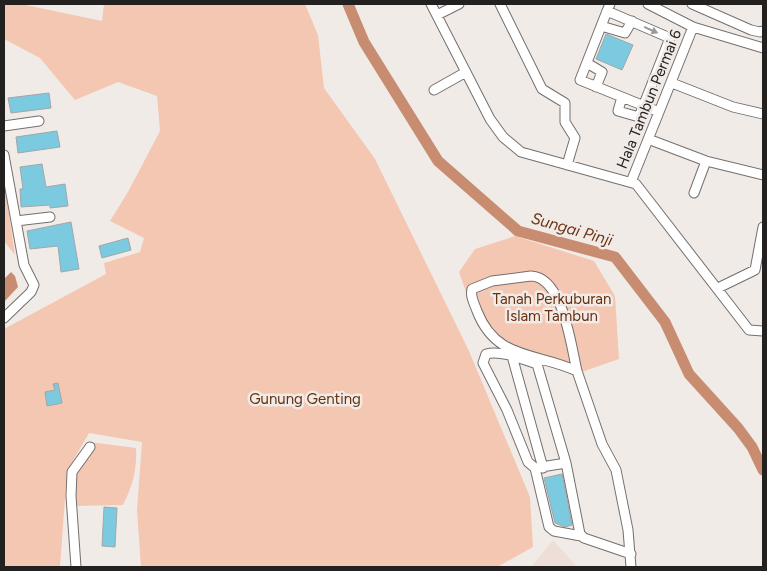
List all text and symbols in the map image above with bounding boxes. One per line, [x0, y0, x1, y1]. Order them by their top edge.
street label: Hala Tambun Permai 6 [613, 26, 685, 171]
one-way arrow [644, 26, 658, 34]
water label: Sungai Pinji [529, 208, 615, 250]
park label: Tanah Perkuburan Islam Tambun [493, 290, 611, 325]
park label: Gunung Genting [249, 390, 361, 408]

